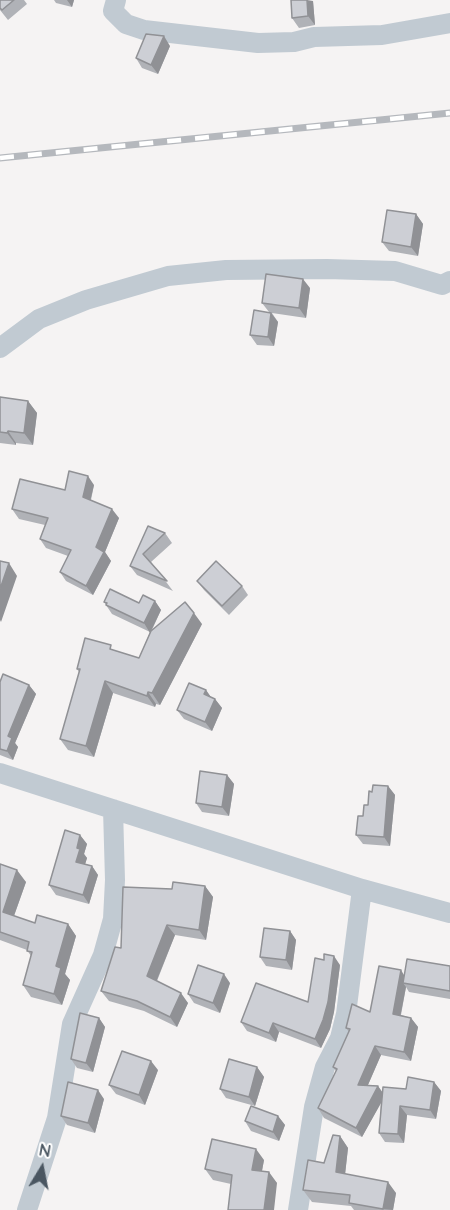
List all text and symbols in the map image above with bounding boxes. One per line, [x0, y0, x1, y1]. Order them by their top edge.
north arrow [12, 1138, 72, 1198]
text: N [38, 1139, 53, 1161]

